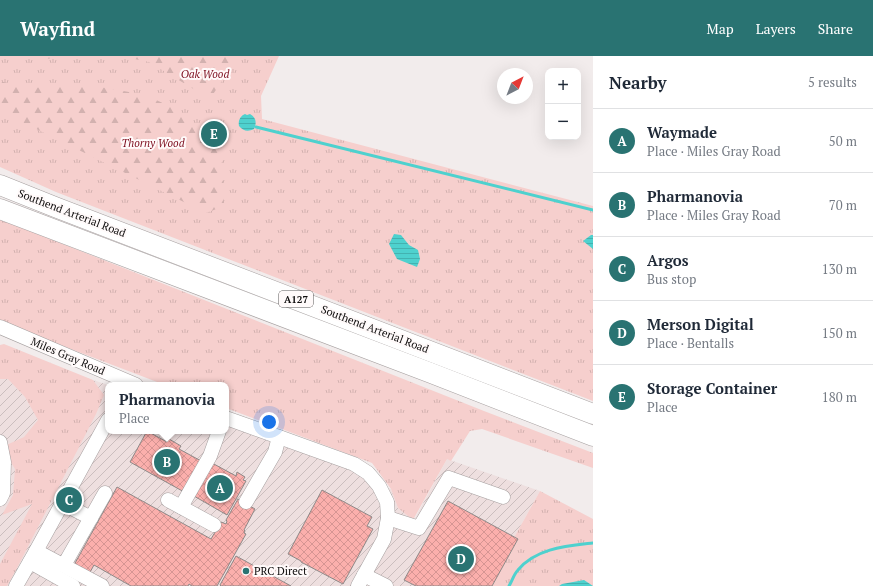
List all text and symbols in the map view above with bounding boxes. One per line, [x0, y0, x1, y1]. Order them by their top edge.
text: Wayfind [20, 16, 95, 41]
text: Map [707, 19, 734, 38]
text: Layers [756, 19, 796, 38]
text: Share [818, 19, 853, 38]
park label: Oak Wood [181, 67, 229, 81]
north arrow [497, 68, 533, 104]
map controls [545, 68, 581, 140]
button: + [545, 68, 581, 104]
text: Nearby [609, 71, 667, 94]
text: 5 results [808, 73, 857, 91]
button: − [545, 104, 581, 140]
pin: E [201, 119, 227, 149]
text: Waymade [647, 122, 717, 142]
text: A [617, 132, 627, 150]
text: 50 m [829, 132, 857, 150]
park label: Thorny Wood [121, 136, 185, 150]
text: Place · Miles Gray Road [647, 142, 781, 160]
street label: Southend Arterial Road [16, 186, 128, 240]
text: Pharmanovia [647, 186, 743, 206]
text: B [618, 196, 626, 214]
text: 70 m [829, 196, 857, 214]
text: Place · Miles Gray Road [647, 206, 781, 224]
text: Argos [647, 250, 689, 270]
text: C [618, 260, 626, 278]
text: 130 m [822, 260, 857, 278]
text: Bus stop [647, 270, 696, 288]
road number: A127 [279, 291, 313, 307]
street label: Southend Arterial Road [319, 302, 431, 356]
text: Merson Digital [647, 314, 754, 334]
text: D [617, 324, 627, 342]
text: 150 m [822, 324, 857, 342]
street label: Miles Gray Road [29, 334, 107, 378]
text: Place · Bentalls [647, 334, 734, 352]
text: Storage Container [647, 378, 777, 398]
popup [105, 382, 229, 434]
text: E [618, 388, 626, 406]
text: 180 m [822, 388, 857, 406]
text: Pharmanovia [119, 389, 215, 409]
text: Place [647, 398, 678, 416]
text: Place [119, 409, 150, 427]
your location [259, 412, 279, 432]
pin: B [154, 447, 180, 477]
pin: A [207, 473, 233, 503]
pin: C [56, 485, 82, 515]
pin: D [448, 544, 474, 574]
place label: PRC Direct [254, 564, 307, 578]
marker: PRC Direct [241, 566, 251, 576]

